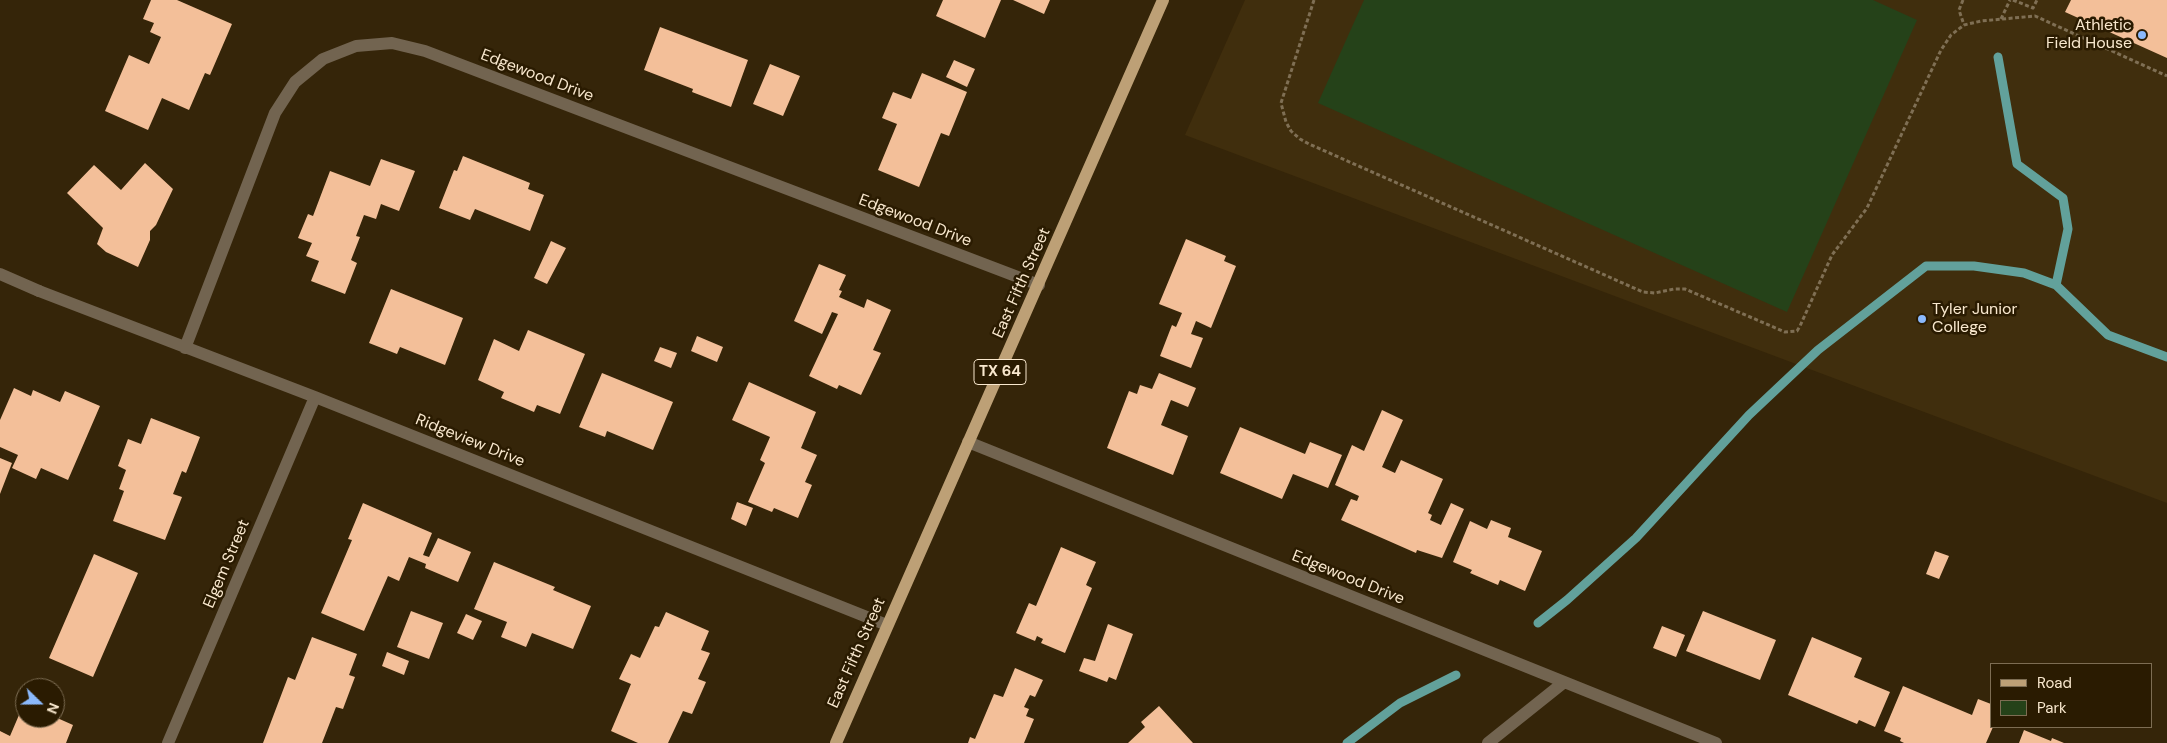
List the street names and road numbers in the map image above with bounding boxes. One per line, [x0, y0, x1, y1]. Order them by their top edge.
street label: Edgewood Drive [478, 46, 596, 106]
street label: Edgewood Drive [856, 191, 974, 251]
street label: East Fifth Street [989, 225, 1055, 341]
road number: TX 64 [974, 360, 1026, 384]
street label: Ridgeview Drive [413, 410, 527, 472]
street label: Elgem Street [200, 517, 254, 611]
street label: Edgewood Drive [1289, 547, 1407, 609]
street label: East Fifth Street [824, 595, 890, 711]

